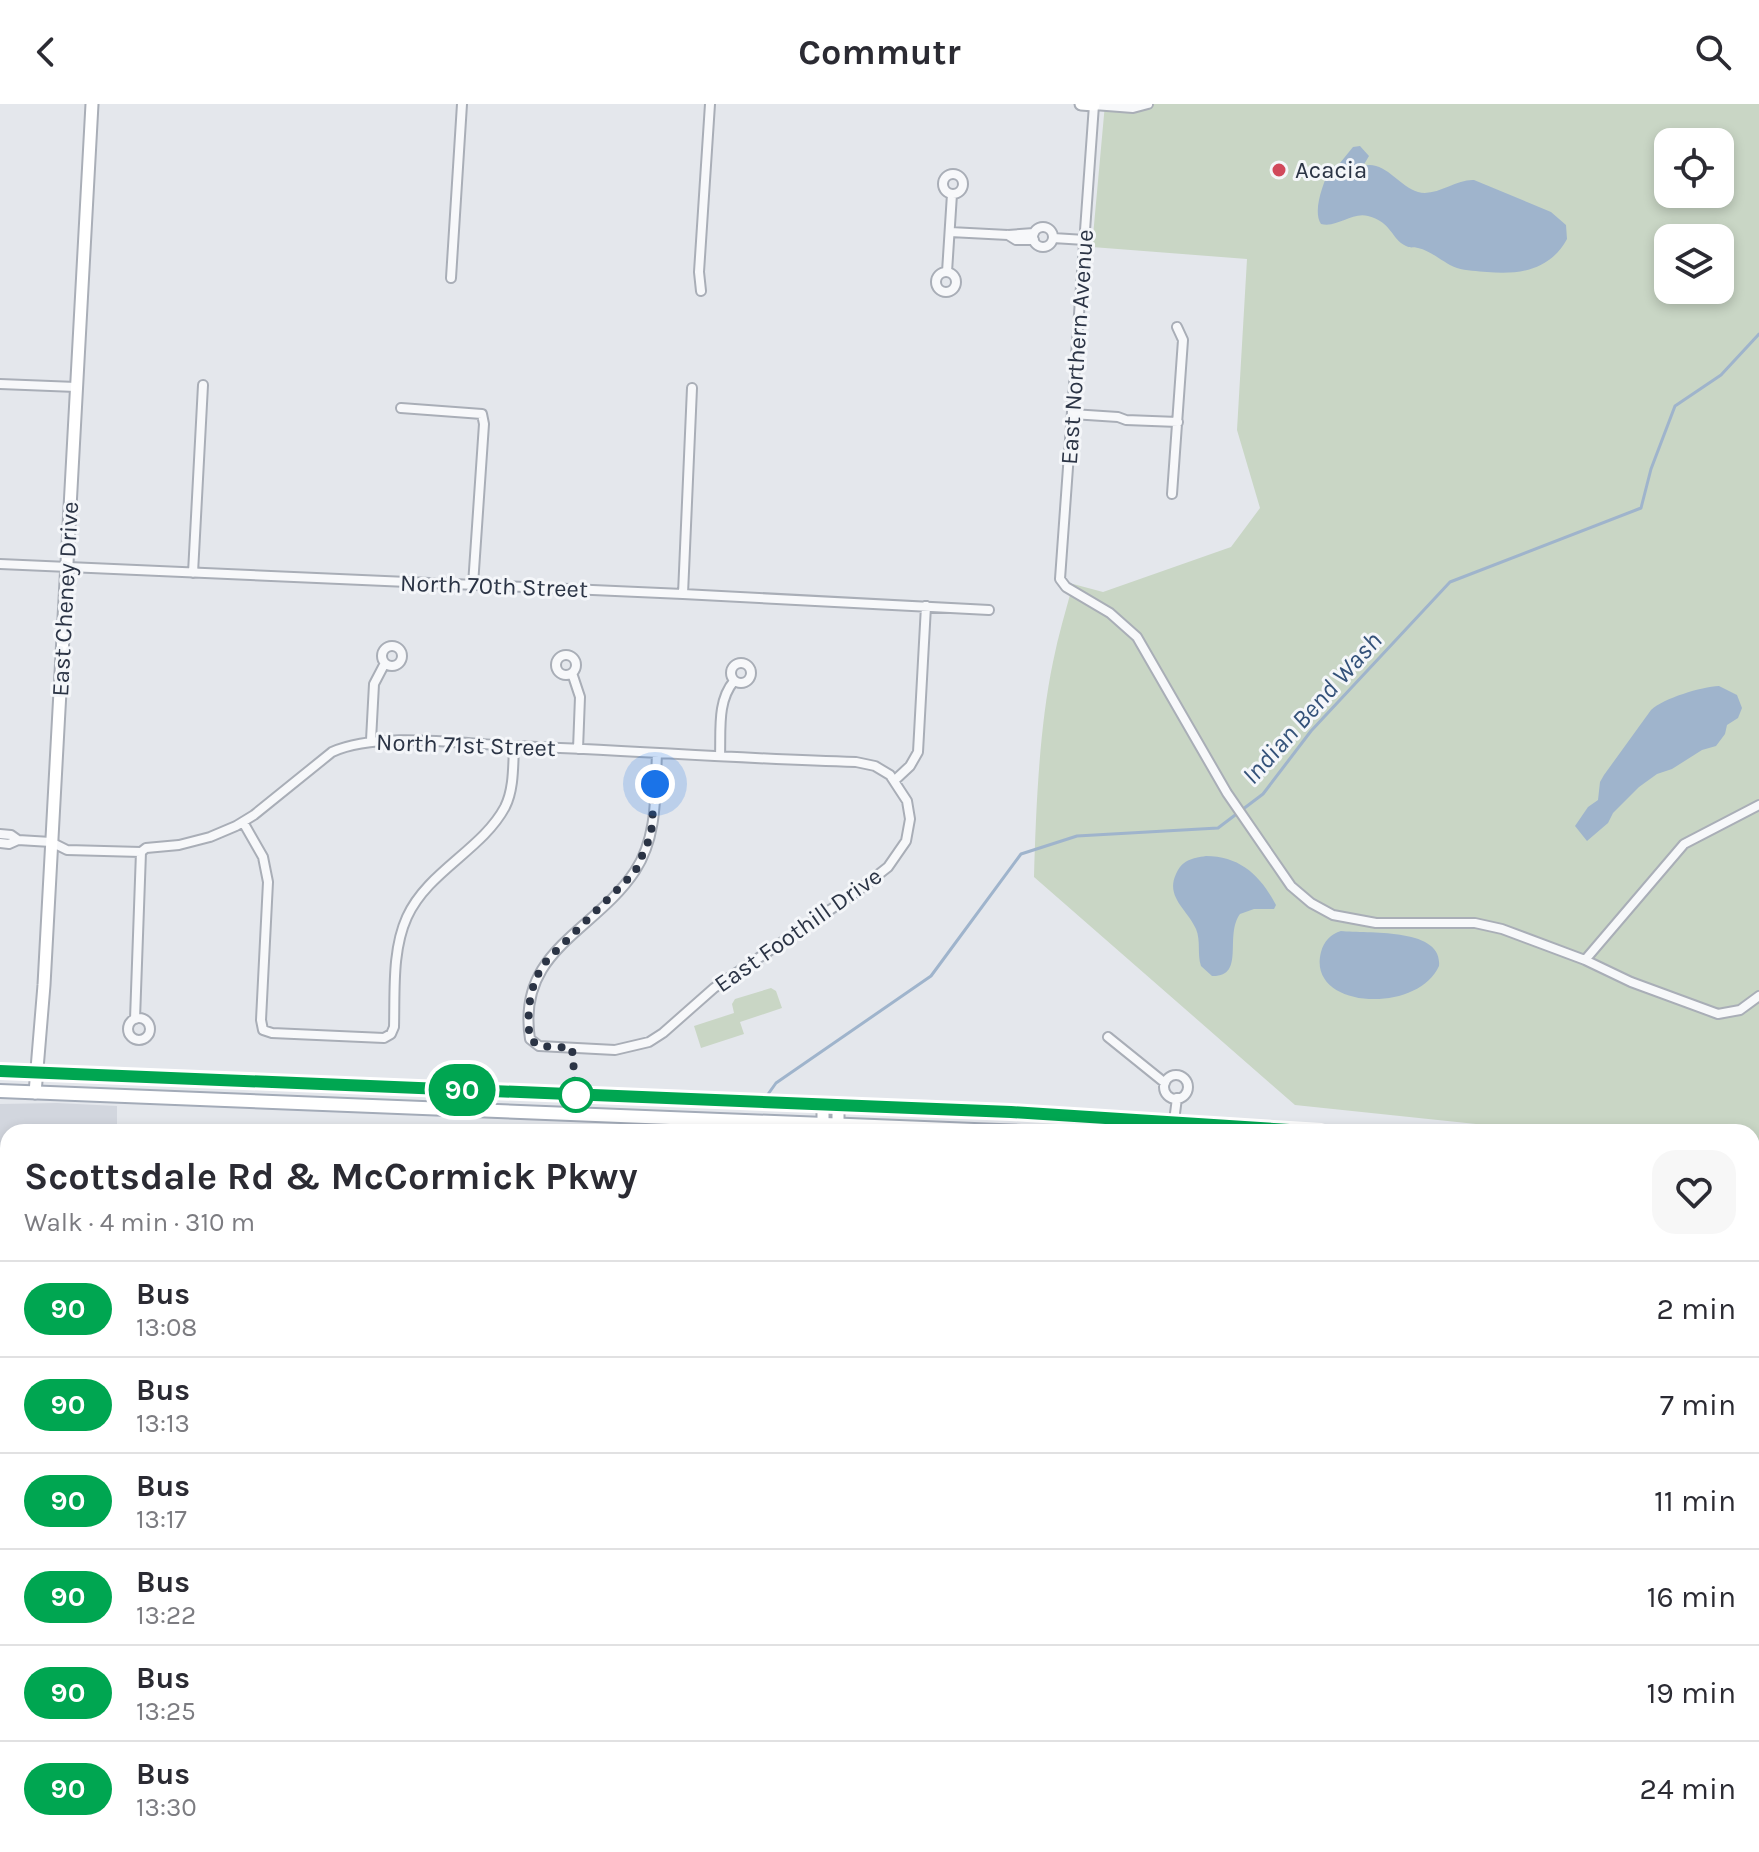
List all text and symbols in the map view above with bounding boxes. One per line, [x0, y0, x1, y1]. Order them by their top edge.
icon: back [24, 30, 68, 74]
icon: search [1691, 30, 1735, 74]
text: Commutr [798, 31, 961, 73]
map controls [1654, 128, 1734, 304]
button: locate [1654, 128, 1734, 208]
place label: Acacia [1295, 156, 1367, 184]
marker: Acacia [1270, 161, 1288, 179]
button: layers [1654, 224, 1734, 304]
street label: East Northern Avenue [1055, 228, 1099, 466]
street label: East Cheney Drive [46, 501, 84, 697]
street label: North 70th Street [400, 569, 588, 603]
water label: Indian Bend Wash [1235, 625, 1389, 791]
street label: North 71st Street [376, 728, 556, 762]
your location [635, 764, 675, 804]
street label: East Foothill Drive [709, 862, 887, 998]
line badge: 90 [426, 1064, 498, 1116]
text: 90 [445, 1073, 479, 1106]
unlabelled marker [559, 1078, 593, 1112]
button: heart [1652, 1150, 1736, 1234]
text: Scottsdale Rd & McCormick Pkwy [24, 1154, 638, 1199]
text: Walk · 4 min · 310 m [24, 1207, 255, 1238]
text: Bus [136, 1276, 190, 1312]
text: 2 min [1656, 1291, 1736, 1327]
text: 90 [51, 1292, 85, 1325]
text: 13:08 [136, 1312, 197, 1343]
text: Bus [136, 1372, 190, 1408]
text: 7 min [1660, 1387, 1736, 1423]
text: 90 [51, 1388, 85, 1421]
text: 13:13 [136, 1408, 190, 1439]
text: Bus [136, 1468, 190, 1504]
text: 11 min [1654, 1483, 1736, 1519]
text: 90 [51, 1484, 85, 1517]
text: 13:17 [136, 1504, 187, 1535]
text: Bus [136, 1564, 190, 1600]
text: 16 min [1647, 1579, 1736, 1615]
text: 90 [51, 1580, 85, 1613]
text: 13:22 [136, 1600, 196, 1631]
text: Bus [136, 1660, 190, 1696]
text: 19 min [1646, 1675, 1736, 1711]
text: 90 [51, 1676, 85, 1709]
text: 13:25 [136, 1696, 196, 1727]
text: Bus [136, 1756, 190, 1792]
text: 24 min [1640, 1771, 1736, 1807]
text: 90 [51, 1772, 85, 1805]
text: 13:30 [136, 1792, 197, 1823]

